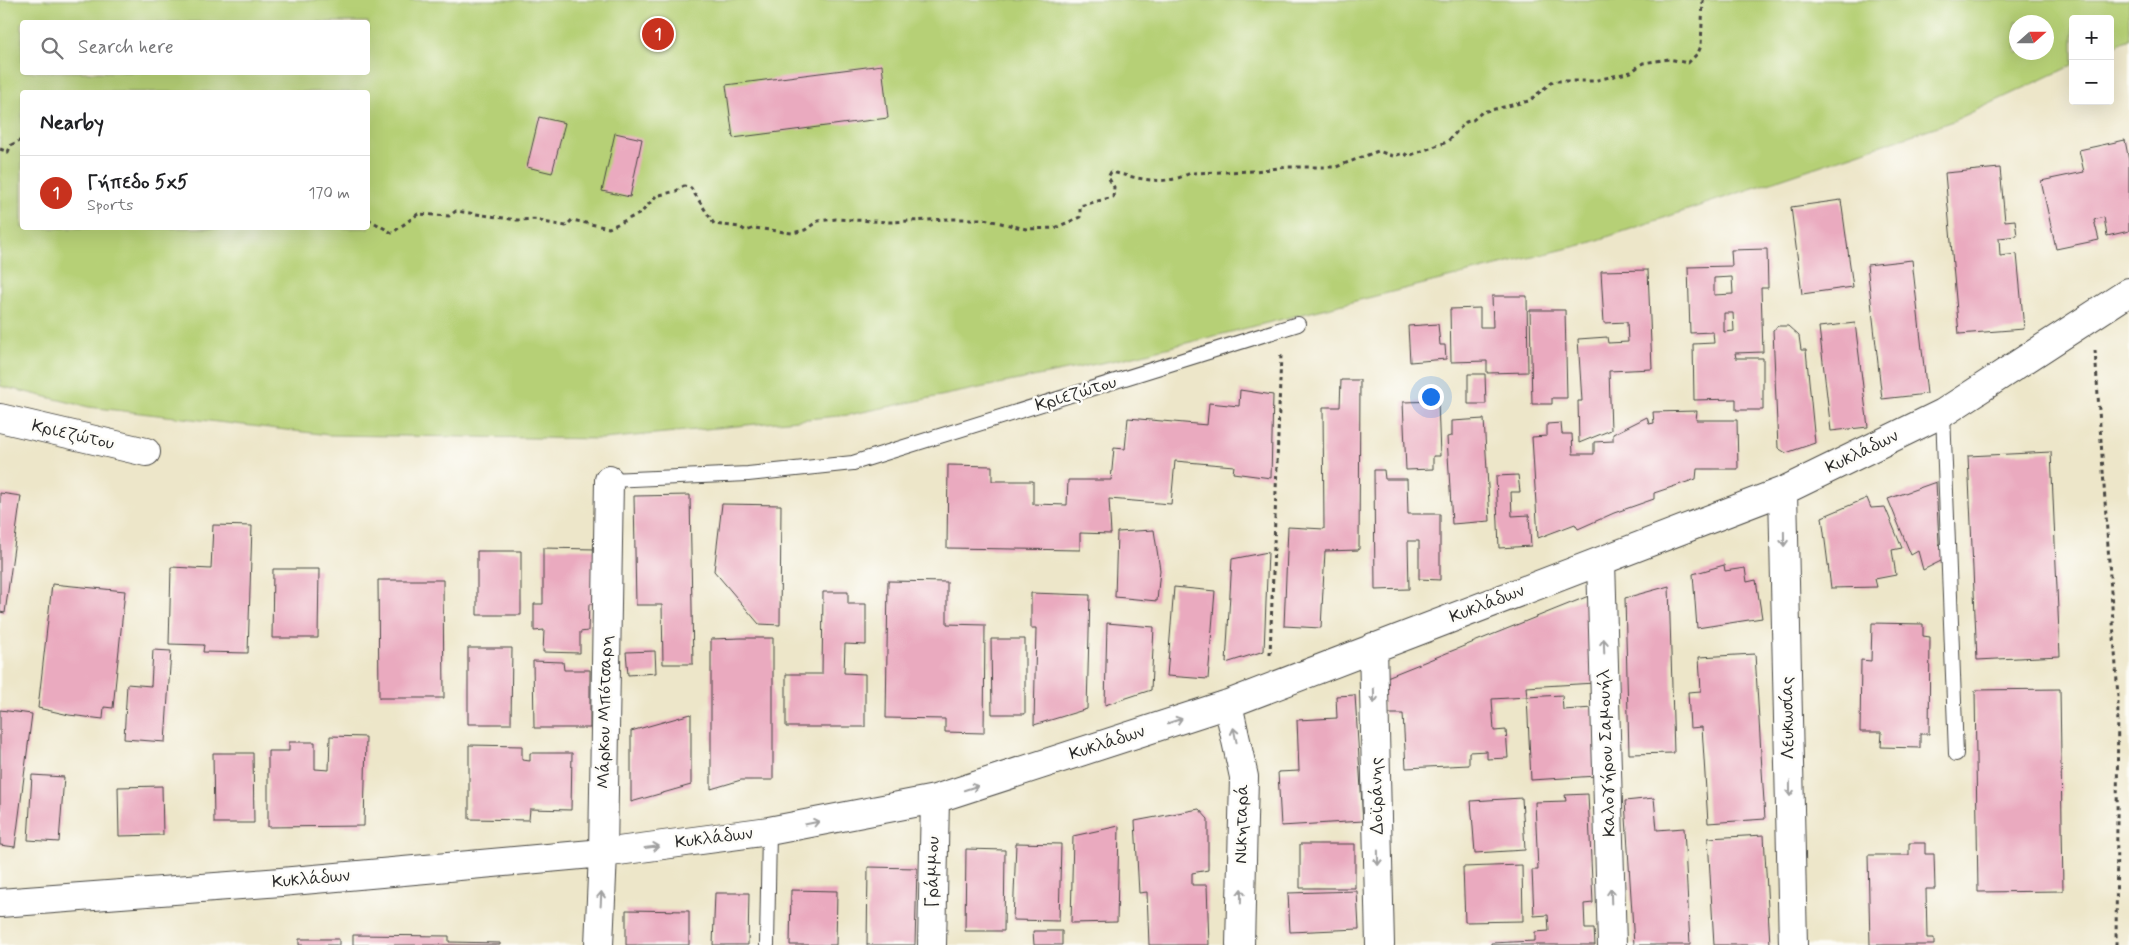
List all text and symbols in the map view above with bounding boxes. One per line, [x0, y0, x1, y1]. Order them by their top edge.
pin: 1 [642, 15, 674, 53]
north arrow [2009, 15, 2054, 60]
map controls [2069, 15, 2114, 105]
button: + [2069, 15, 2114, 60]
search box [20, 20, 370, 75]
icon: search [38, 34, 66, 62]
text: Search here [78, 35, 174, 60]
button: − [2069, 60, 2114, 105]
text: Nearby [40, 109, 104, 137]
text: Γήπεδο 5x5 [87, 170, 188, 195]
text: 1 [52, 183, 60, 204]
text: 170 m [308, 183, 350, 204]
text: Sports [87, 195, 133, 216]
street label: Κριεζώτου [1032, 370, 1120, 418]
your location [1418, 384, 1444, 410]
street label: Κριεζώτου [29, 414, 117, 456]
street label: Κυκλάδων [1822, 424, 1902, 480]
one-way arrow [1779, 531, 1789, 547]
street label: Κυκλάδων [1446, 579, 1528, 629]
street label: Μάρκου Μπότσαρη [592, 635, 618, 789]
one-way arrow [1599, 639, 1608, 655]
street label: Καλογήρου Σαμουήλ [1592, 669, 1622, 837]
street label: Λευκωσίας [1775, 676, 1801, 760]
one-way arrow [1370, 688, 1379, 704]
one-way arrow [1167, 716, 1183, 725]
street label: Κυκλάδων [1066, 719, 1148, 766]
one-way arrow [1230, 727, 1239, 743]
street label: Δοϊράνης [1364, 757, 1390, 835]
one-way arrow [1785, 781, 1794, 797]
one-way arrow [962, 782, 978, 792]
street label: Νικηταρά [1229, 784, 1255, 864]
one-way arrow [804, 818, 820, 827]
street label: Κυκλάδων [674, 821, 754, 855]
street label: Γράμμου [920, 836, 946, 908]
one-way arrow [643, 841, 659, 851]
one-way arrow [1373, 850, 1383, 866]
street label: Κυκλάδων [271, 864, 351, 894]
one-way arrow [1236, 889, 1246, 905]
one-way arrow [1606, 889, 1615, 905]
one-way arrow [597, 891, 606, 907]

